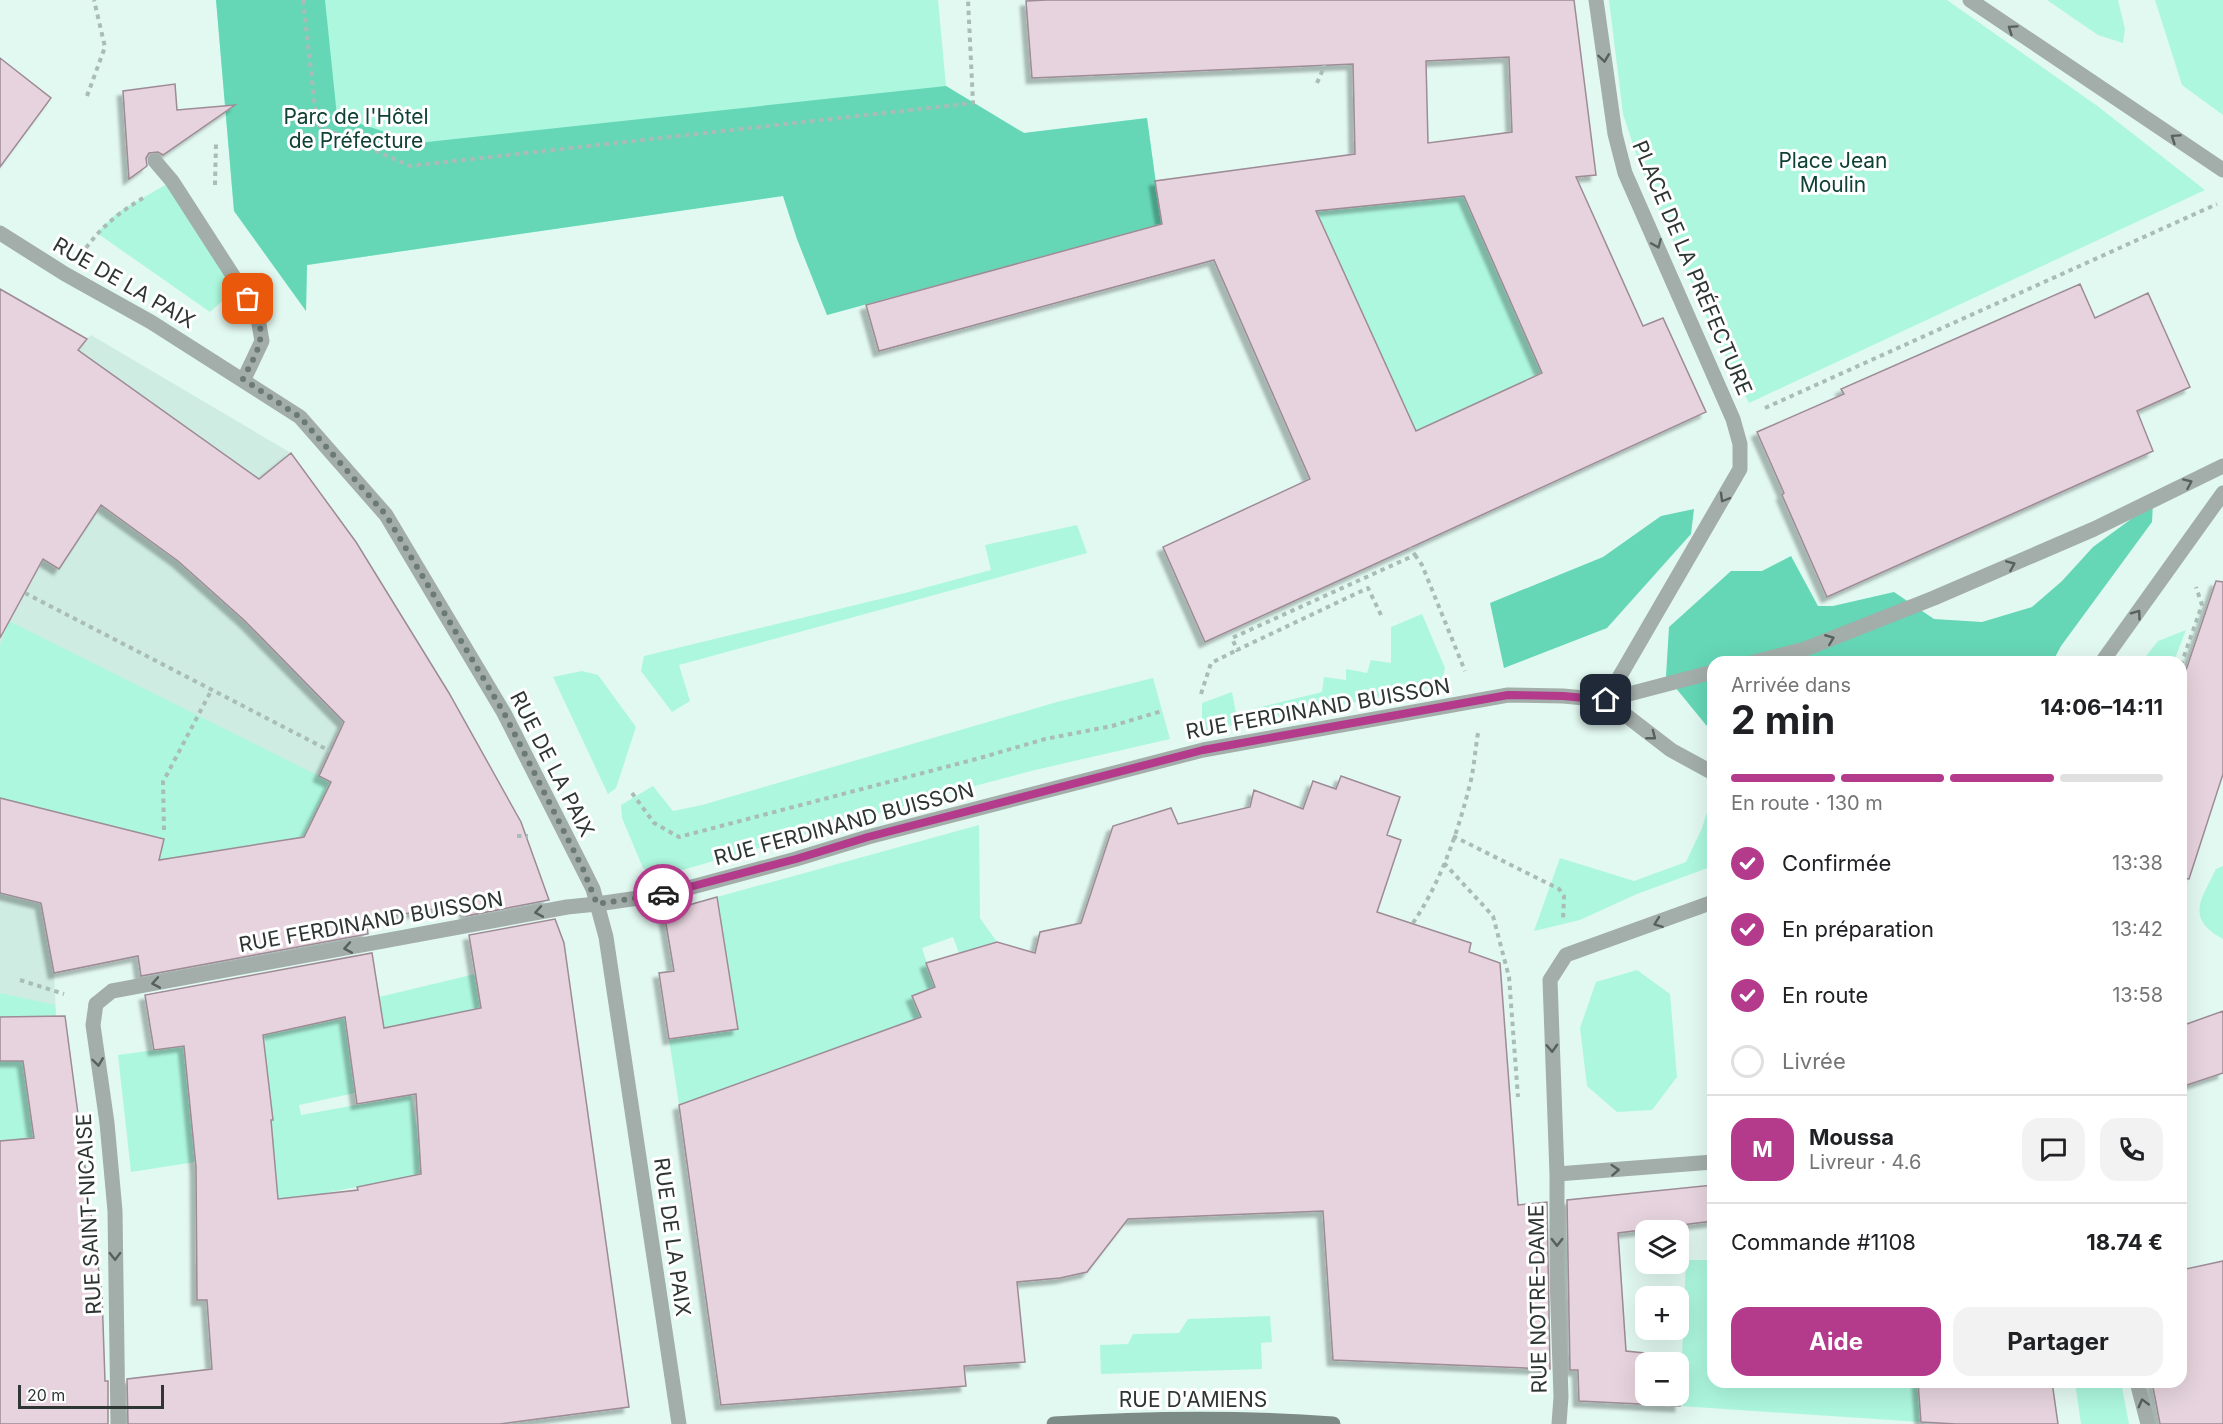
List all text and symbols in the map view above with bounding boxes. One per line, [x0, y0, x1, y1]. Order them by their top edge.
one-way arrow [2008, 25, 2019, 36]
one-way arrow [1598, 53, 1610, 63]
park label: Parc de l'Hôtel de Préfecture [283, 104, 429, 153]
one-way arrow [2170, 134, 2181, 145]
street label: PLACE DE LA PRÉFECTURE [1627, 136, 1758, 399]
park label: Place Jean Moulin [1778, 148, 1888, 197]
street label: RUE DE LA PAIX [49, 232, 200, 333]
one-way arrow [1649, 238, 1661, 249]
pin [222, 273, 273, 324]
icon: bag [231, 282, 264, 315]
one-way arrow [2181, 478, 2192, 490]
one-way arrow [1719, 492, 1731, 502]
one-way arrow [2004, 560, 2015, 572]
one-way arrow [2130, 610, 2141, 621]
one-way arrow [1824, 634, 1835, 646]
street label: RUE FERDINAND BUISSON [1184, 673, 1452, 744]
text: Arrivée dans [1731, 673, 1851, 697]
pin [1580, 674, 1631, 725]
icon: home [1589, 683, 1622, 716]
street label: RUE DE LA PAIX [505, 687, 600, 841]
text: 14:06–14:11 [2040, 694, 2163, 720]
text: 2 min [1731, 696, 1835, 743]
one-way arrow [1645, 728, 1656, 739]
street label: RUE FERDINAND BUISSON [711, 777, 977, 870]
text: En route · 130 m [1731, 791, 1883, 815]
icon: check [1731, 847, 1764, 880]
text: Confirmée [1782, 850, 1891, 876]
text: 13:38 [2112, 851, 2163, 875]
courier [633, 864, 693, 924]
icon: car [647, 878, 680, 911]
street label: RUE FERDINAND BUISSON [237, 886, 505, 957]
one-way arrow [535, 905, 545, 918]
icon: check [1731, 913, 1764, 946]
one-way arrow [1653, 915, 1664, 928]
text: En préparation [1782, 916, 1934, 942]
text: 13:42 [2112, 917, 2163, 941]
one-way arrow [343, 941, 352, 953]
one-way arrow [151, 976, 161, 989]
icon: check [1731, 979, 1764, 1012]
text: En route [1782, 982, 1868, 1008]
text: 13:58 [2112, 983, 2163, 1007]
one-way arrow [1546, 1043, 1559, 1052]
text: Livrée [1782, 1048, 1846, 1074]
one-way arrow [92, 1057, 104, 1066]
street label: RUE SAINT-NICAISE [71, 1113, 106, 1315]
button: chat [2022, 1118, 2085, 1181]
button: phone [2100, 1118, 2163, 1181]
text: Moussa [1809, 1124, 1894, 1150]
text: M [1752, 1136, 1773, 1162]
text: Livreur · 4.6 [1809, 1150, 1922, 1174]
street label: RUE DE LA PAIX [649, 1156, 696, 1318]
one-way arrow [1611, 1163, 1620, 1176]
street label: RUE NOTRE-DAME [1523, 1204, 1552, 1394]
map controls [1635, 1220, 1689, 1406]
button: layers [1635, 1220, 1689, 1274]
text: Commande #1108 [1731, 1229, 1916, 1255]
text: 18.74 € [2086, 1229, 2163, 1255]
one-way arrow [1551, 1238, 1563, 1247]
one-way arrow [109, 1251, 122, 1260]
button: + [1635, 1286, 1689, 1340]
button: Aide [1731, 1307, 1941, 1376]
button: Partager [1953, 1307, 2163, 1376]
button: − [1635, 1352, 1689, 1406]
scale bar [18, 1382, 164, 1410]
text: 20 m [27, 1385, 65, 1405]
street label: RUE D'AMIENS [1119, 1387, 1267, 1412]
one-way arrow [2138, 1398, 2151, 1408]

